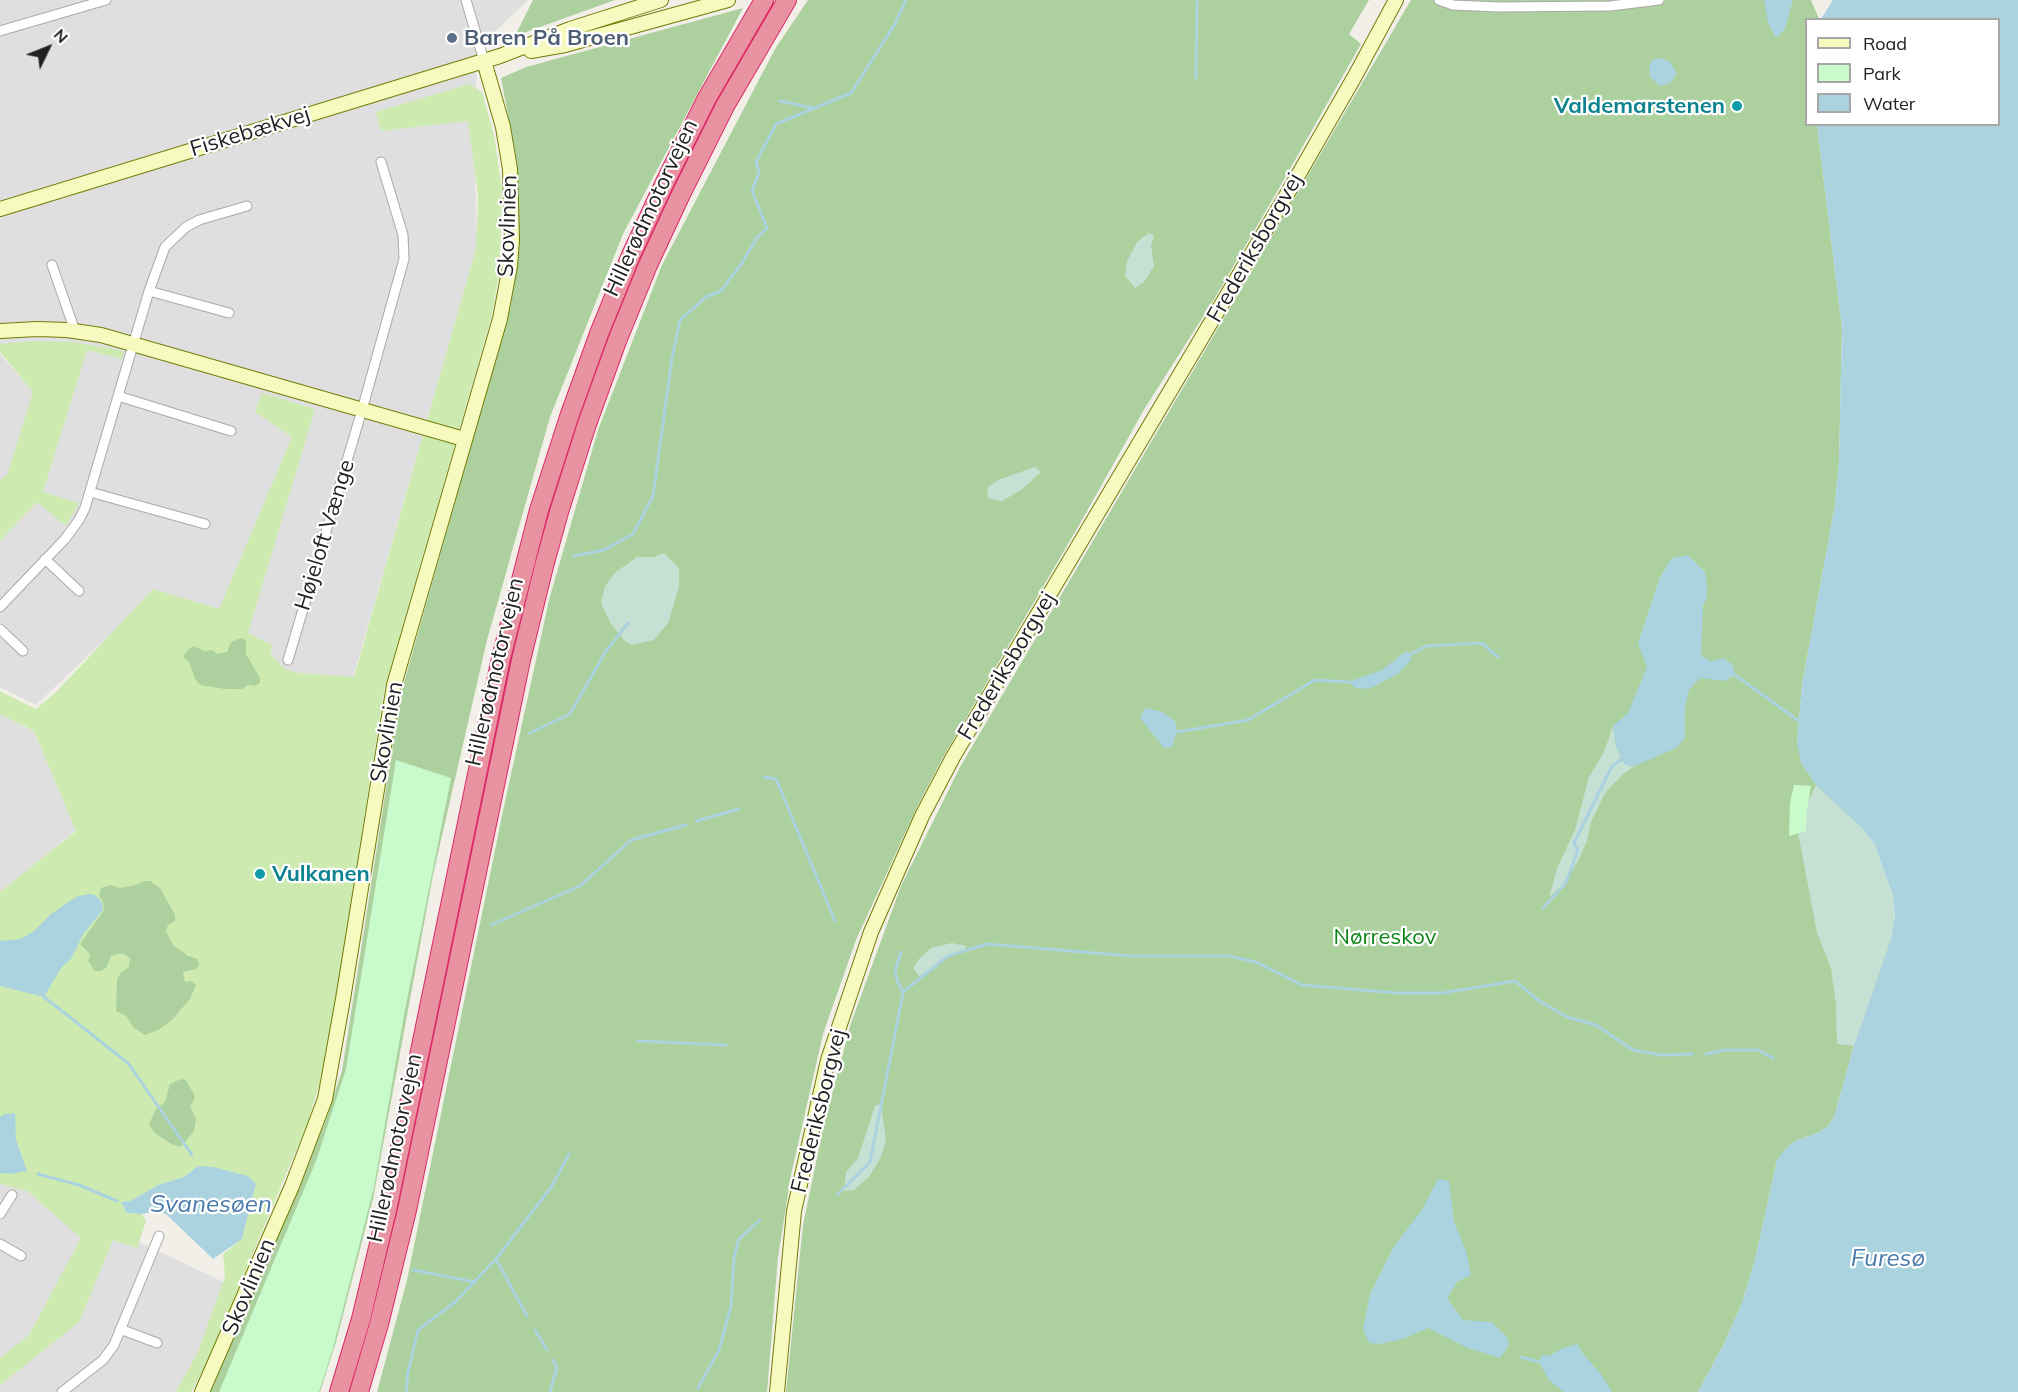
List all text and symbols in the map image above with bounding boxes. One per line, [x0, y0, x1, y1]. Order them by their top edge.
north arrow [18, 18, 78, 78]
legend [1805, 18, 2000, 126]
text: N [50, 24, 73, 47]
place label: Baren På Broen [464, 25, 629, 51]
marker: Baren På Broen [445, 31, 459, 45]
text: Road [1863, 32, 1907, 55]
text: Park [1863, 62, 1901, 85]
text: Water [1863, 92, 1915, 115]
place label: Valdemarstenen [1554, 93, 1725, 119]
marker: Valdemarstenen [1730, 99, 1744, 113]
street label: Fiskebækvej [187, 101, 313, 163]
street label: Hillerødmotorvejen [598, 115, 704, 301]
street label: Frederiksborgvej [1202, 169, 1308, 327]
street label: Skovlinien [493, 174, 523, 278]
street label: Højeloft Vænge [290, 456, 360, 614]
street label: Hillerødmotorvejen [461, 575, 529, 769]
street label: Frederiksborgvej [952, 587, 1062, 745]
street label: Skovlinien [365, 679, 409, 785]
place label: Vulkanen [272, 861, 370, 887]
marker: Vulkanen [253, 867, 267, 881]
park label: Nørreskov [1334, 924, 1436, 950]
street label: Frederiksborgvej [786, 1026, 852, 1196]
street label: Hillerødmotorvejen [362, 1051, 428, 1245]
water label: Svanesøen [150, 1191, 272, 1219]
street label: Skovlinien [217, 1235, 281, 1339]
water label: Furesø [1851, 1245, 1925, 1273]

